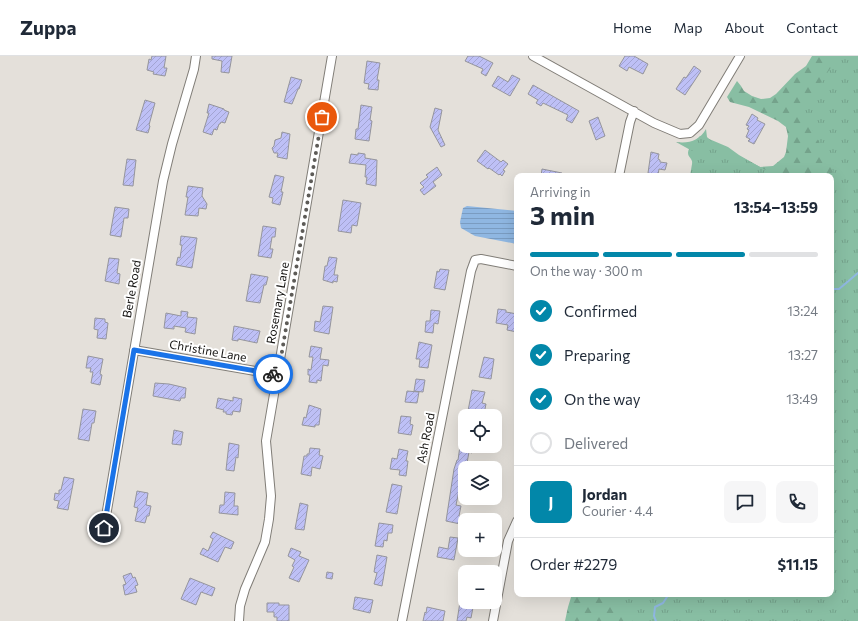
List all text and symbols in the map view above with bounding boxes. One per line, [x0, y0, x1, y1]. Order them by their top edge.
text: Zuppa [20, 16, 76, 39]
text: Home [613, 19, 652, 36]
text: Map [674, 19, 702, 36]
text: About [724, 19, 764, 36]
text: Contact [786, 19, 838, 36]
pin [305, 100, 339, 134]
icon: bag [311, 106, 333, 128]
text: Arriving in [530, 184, 590, 200]
text: 13:54–13:59 [734, 198, 818, 216]
text: 3 min [530, 199, 595, 230]
street label: Berle Road [119, 259, 143, 319]
street label: Rosemary Lane [263, 261, 291, 345]
text: On the way · 300 m [530, 263, 643, 279]
icon: check [530, 300, 552, 322]
text: Confirmed [564, 302, 637, 320]
text: 13:24 [787, 303, 818, 319]
street label: Christine Lane [168, 336, 248, 364]
icon: check [530, 344, 552, 366]
text: Preparing [564, 346, 630, 364]
text: 13:27 [788, 347, 818, 363]
courier [253, 354, 293, 394]
icon: bike [262, 363, 284, 385]
icon: check [530, 388, 552, 410]
text: On the way [564, 390, 641, 408]
text: 13:49 [786, 391, 818, 407]
map controls [458, 409, 502, 609]
button: locate [458, 409, 502, 453]
street label: Ash Road [413, 411, 437, 464]
text: Delivered [564, 434, 628, 452]
button: layers [458, 461, 502, 505]
button: chat [724, 481, 766, 523]
button: phone [776, 481, 818, 523]
text: Jordan [582, 485, 627, 503]
text: J [549, 493, 553, 511]
text: Courier · 4.4 [582, 503, 653, 519]
pin [87, 511, 121, 545]
button: + [458, 513, 502, 557]
icon: home [93, 517, 115, 539]
text: Order #2279 [530, 555, 617, 573]
text: $11.15 [777, 555, 818, 573]
button: − [458, 565, 502, 609]

